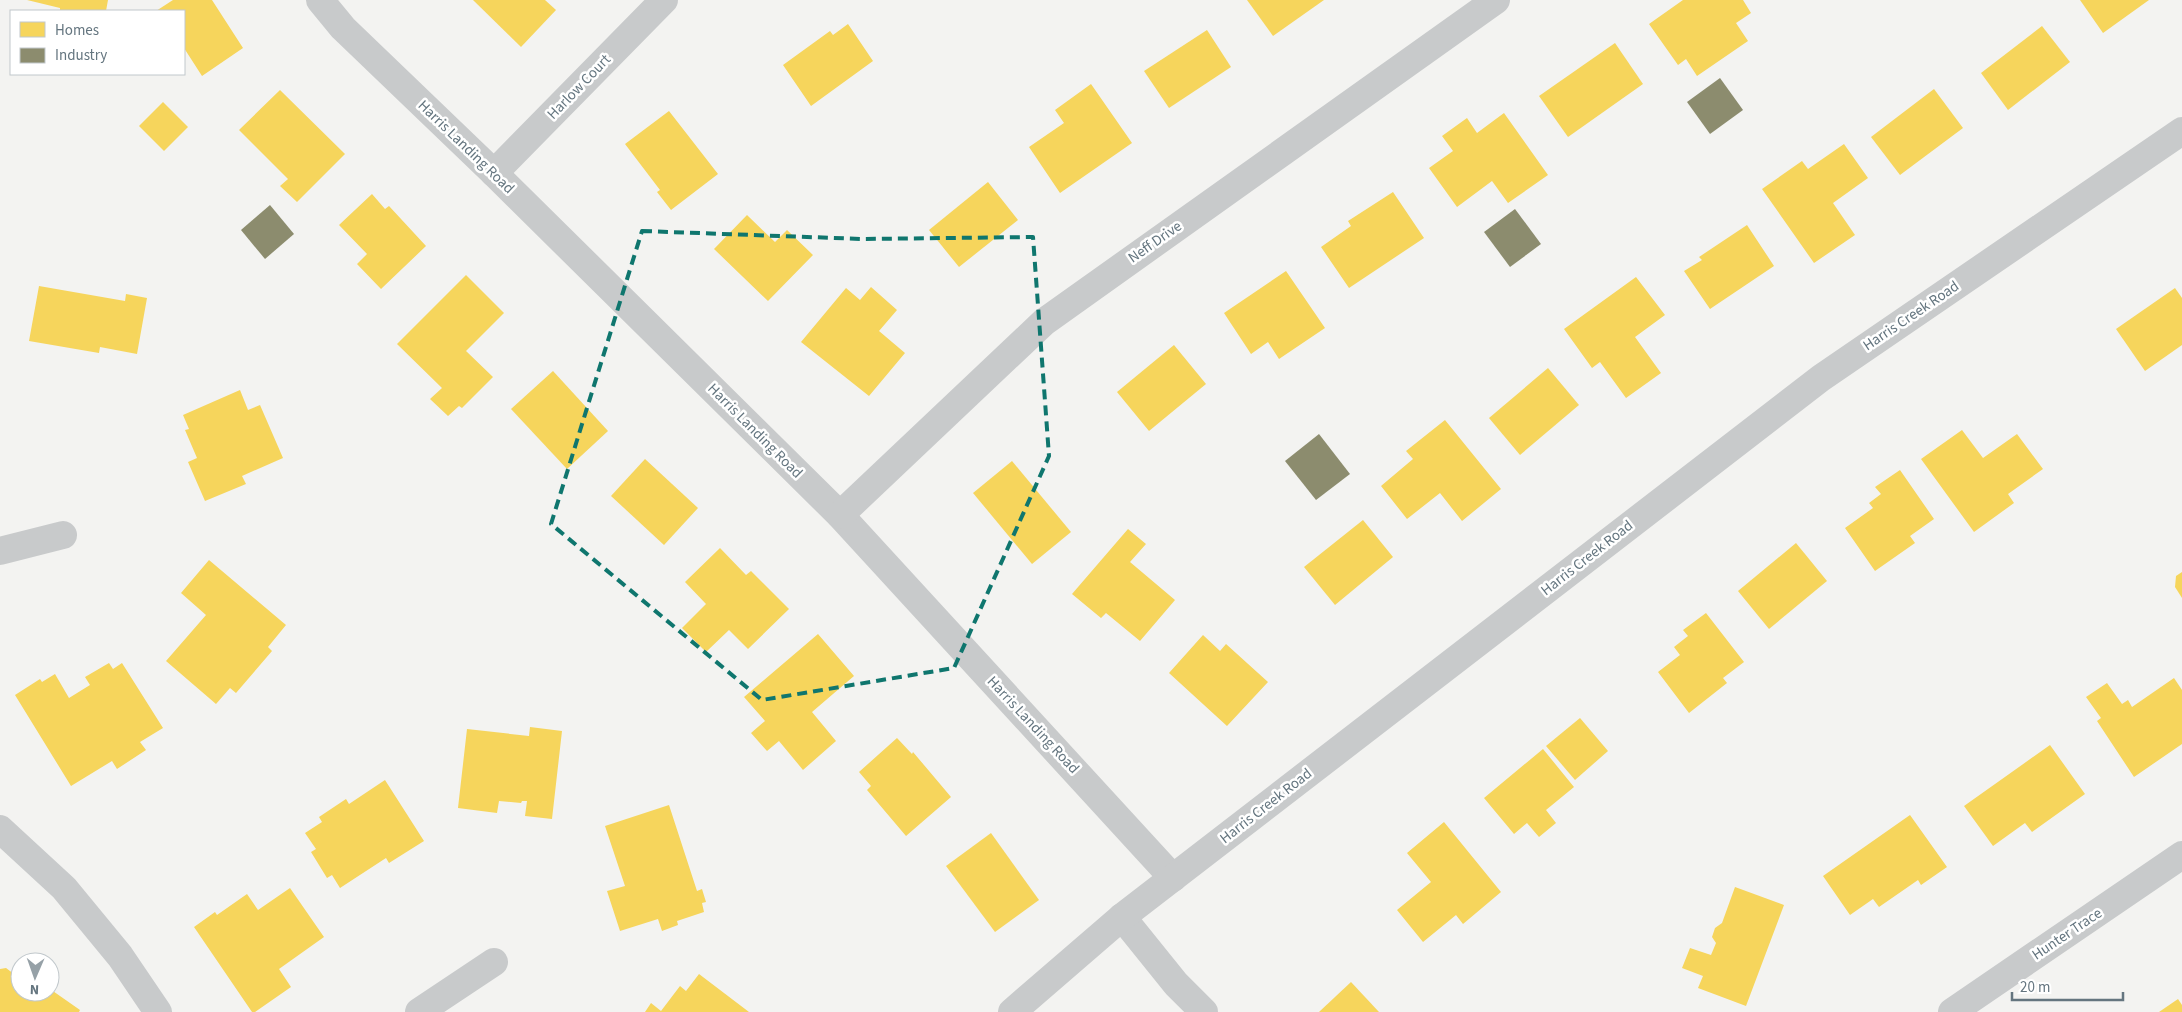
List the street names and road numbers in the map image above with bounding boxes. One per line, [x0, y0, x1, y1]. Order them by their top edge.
street label: Harlow Court [542, 50, 616, 124]
street label: Harris Landing Road [413, 95, 519, 199]
street label: Neff Drive [1124, 216, 1186, 268]
street label: Harris Creek Road [1859, 276, 1963, 356]
street label: Harris Landing Road [703, 379, 807, 483]
street label: Harris Creek Road [1536, 515, 1638, 601]
street label: Harris Landing Road [982, 671, 1084, 779]
street label: Harris Creek Road [1215, 763, 1317, 849]
street label: Hunter Trace [2028, 903, 2106, 965]

